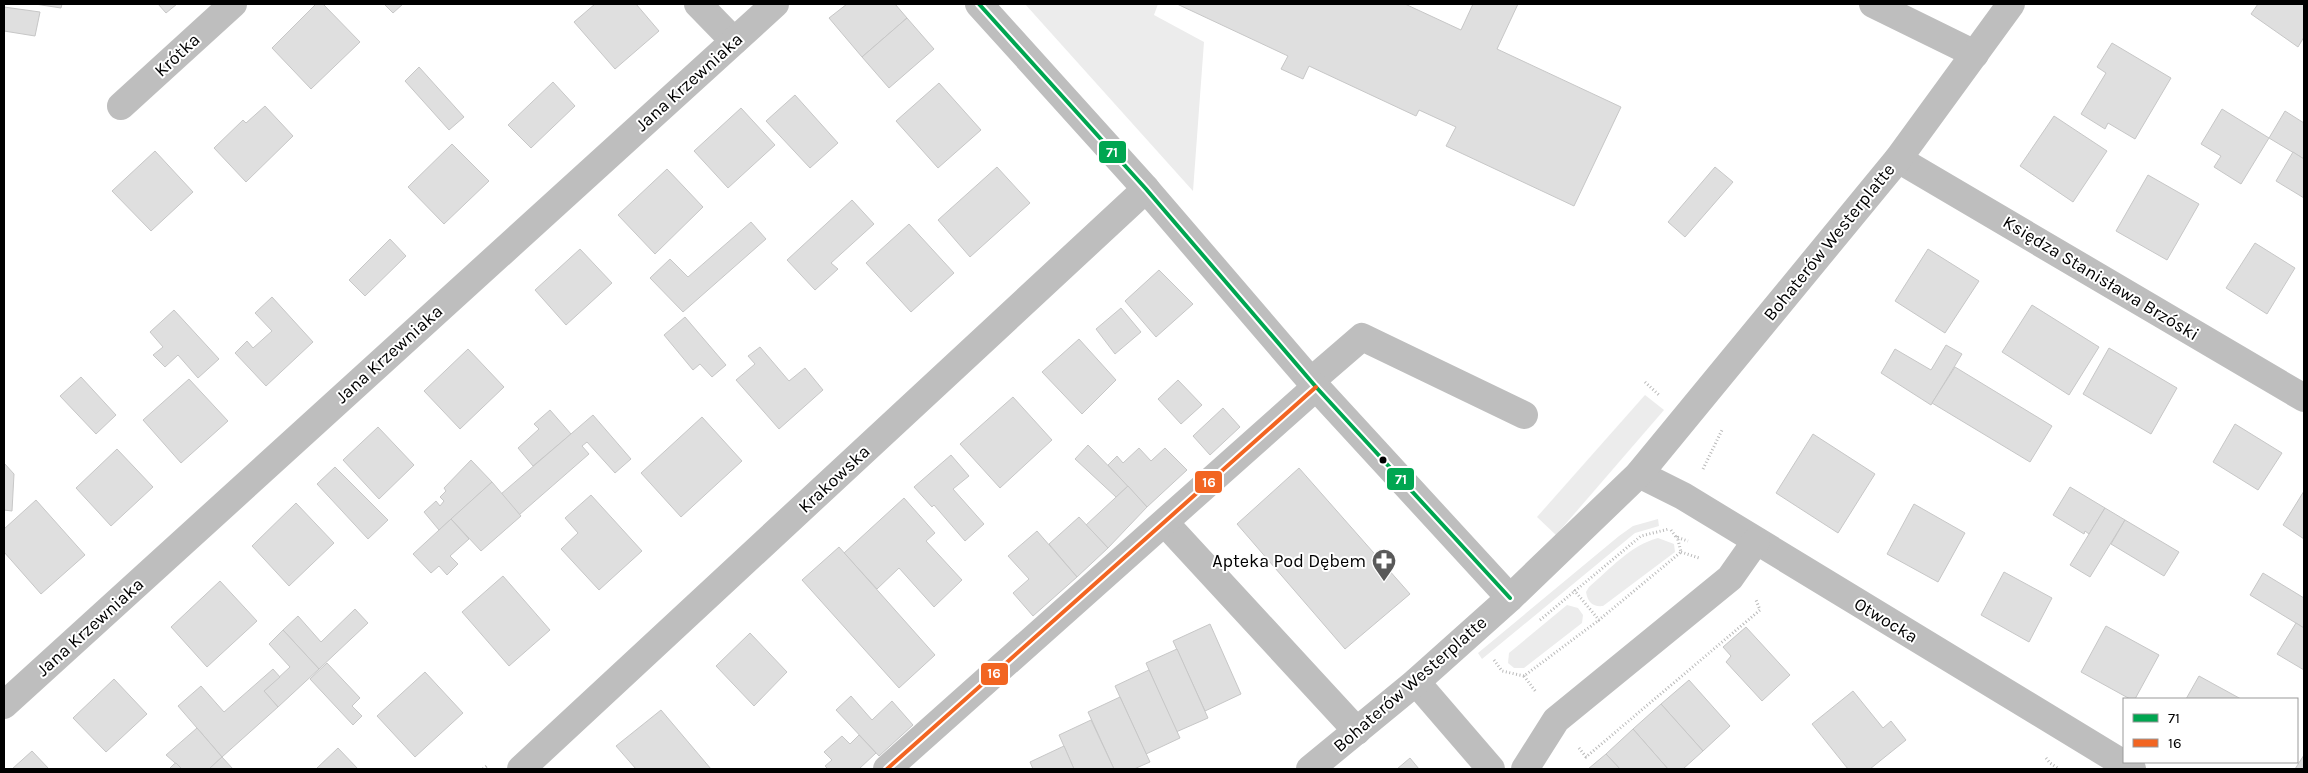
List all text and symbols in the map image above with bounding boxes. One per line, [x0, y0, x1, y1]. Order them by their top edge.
street label: Jana Krzewniaka [631, 28, 747, 136]
street label: Krótka [150, 29, 204, 81]
line badge: 71 [1098, 140, 1127, 164]
text: 71 [1106, 144, 1118, 161]
street label: Bohaterów Westerplatte [1759, 159, 1899, 325]
street label: Księdza Stanisława Brzóski [1999, 211, 2203, 345]
street label: Jana Krzewniaka [331, 300, 447, 408]
street label: Krakowska [794, 440, 874, 518]
unlabelled marker [1378, 455, 1388, 465]
line badge: 71 [1386, 467, 1415, 491]
line badge: 16 [1194, 470, 1223, 494]
text: 71 [1395, 471, 1407, 488]
text: 16 [1202, 474, 1216, 491]
pharmacy icon: Apteka Pod Dębem [1371, 548, 1397, 582]
place label: Apteka Pod Dębem [1212, 550, 1366, 572]
street label: Jana Krzewniaka [32, 573, 148, 681]
street label: Otwocka [1850, 592, 1922, 648]
street label: Bohaterów Westerplatte [1329, 611, 1491, 757]
line badge: 16 [980, 662, 1009, 686]
text: 16 [987, 665, 1001, 682]
legend [2123, 698, 2298, 763]
text: 71 [2168, 709, 2180, 727]
text: 16 [2168, 734, 2182, 752]

